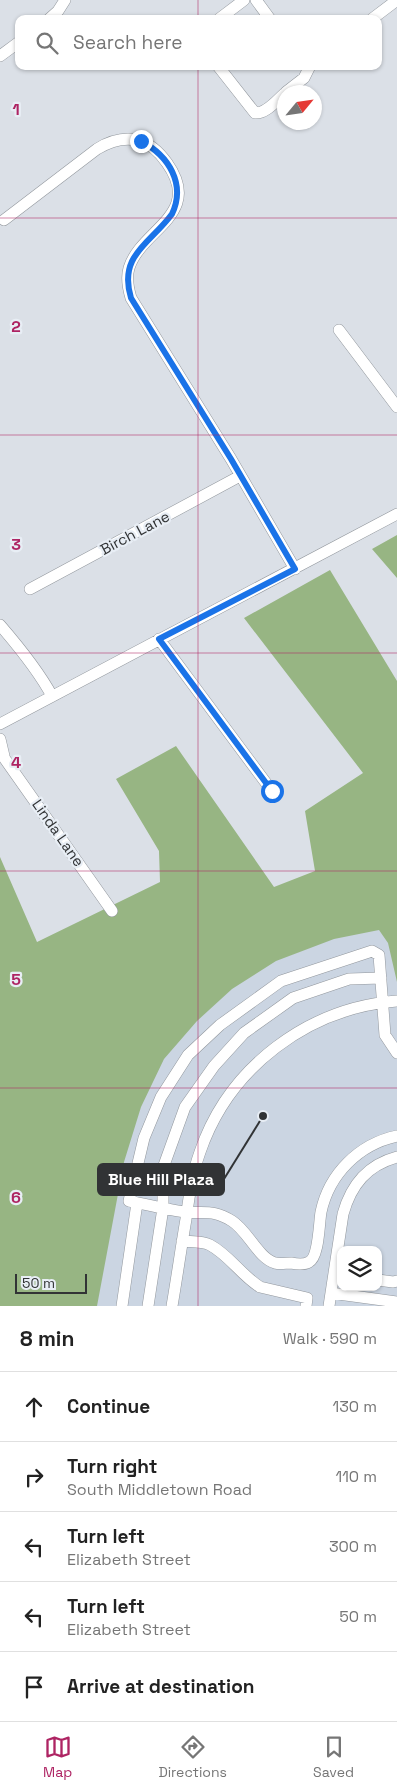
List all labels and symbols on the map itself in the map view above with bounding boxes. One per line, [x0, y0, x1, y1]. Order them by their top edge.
north arrow [277, 85, 322, 130]
text: 1 [12, 99, 20, 120]
route end [130, 130, 153, 153]
text: 2 [11, 316, 21, 337]
street label: Birch Lane [97, 506, 173, 559]
text: 3 [11, 534, 21, 555]
text: 4 [11, 752, 21, 773]
route start [261, 780, 284, 803]
street label: Linda Lane [28, 795, 89, 870]
text: 5 [11, 969, 21, 990]
callout: Blue Hill Plaza [98, 1164, 224, 1195]
text: Blue Hill Plaza [108, 1169, 214, 1190]
text: 6 [11, 1187, 21, 1208]
scale bar [15, 1271, 88, 1294]

